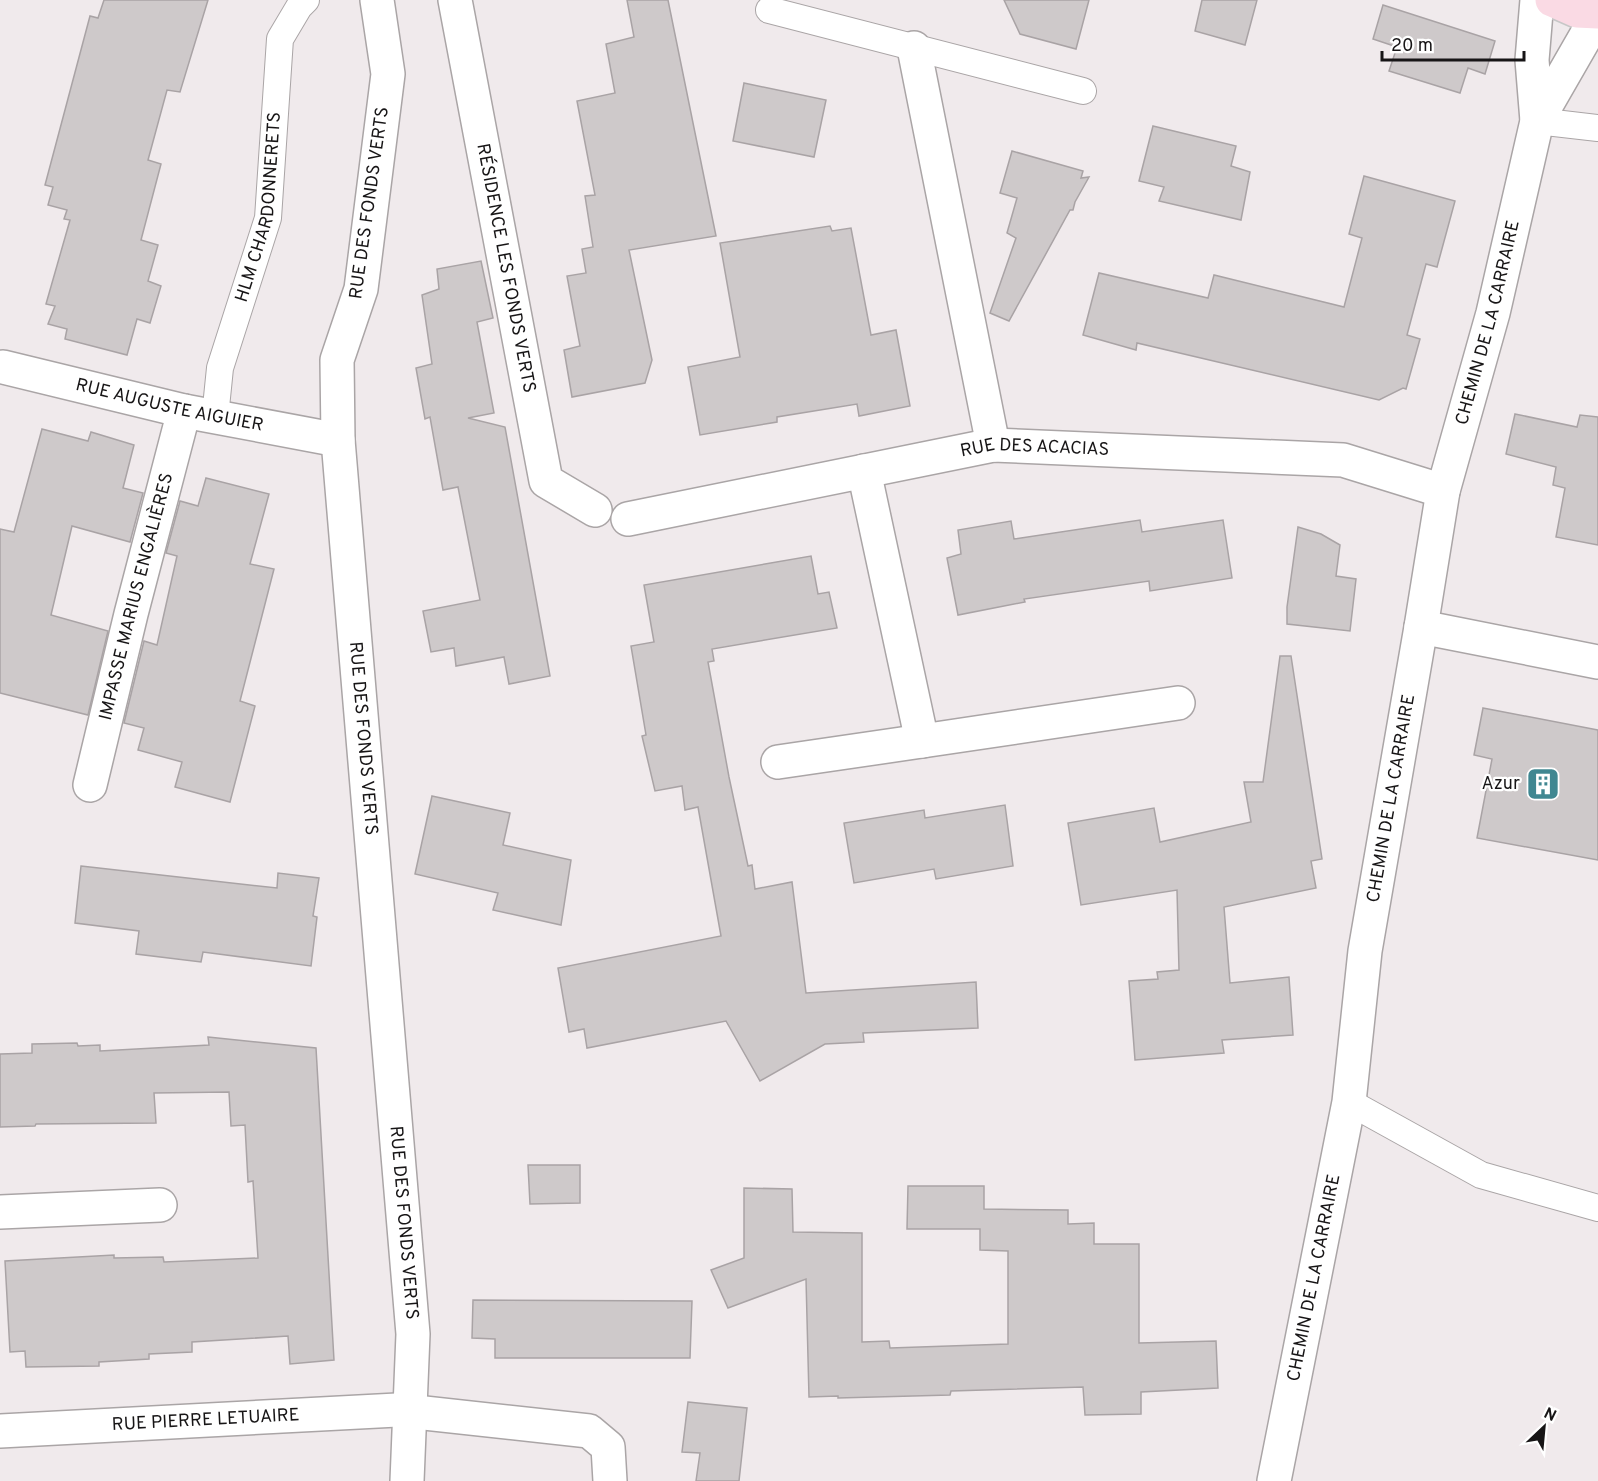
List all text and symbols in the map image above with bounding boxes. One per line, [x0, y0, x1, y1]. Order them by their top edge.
scale bar [1382, 24, 1524, 62]
text: 20 m [1391, 35, 1433, 58]
street label: RUE DES FONDS VERTS [345, 105, 395, 301]
street label: HLM CHARDONNERETS [230, 111, 287, 305]
street label: RÉSIDENCE LES FONDS VERTS [471, 142, 541, 395]
street label: CHEMIN DE LA CARRAIRE [1451, 218, 1525, 428]
street label: RUE AUGUSTE AIGUIER [73, 374, 265, 437]
street label: RUE DES ACACIAS [958, 433, 1110, 463]
street label: IMPASSE MARIUS ENGALIÈRES [94, 470, 179, 723]
street label: RUE DES FONDS VERTS [343, 641, 383, 836]
street label: CHEMIN DE LA CARRAIRE [1362, 693, 1421, 904]
building icon: Azur [1525, 766, 1561, 802]
place label: Azur [1481, 773, 1520, 796]
street label: RUE DES FONDS VERTS [384, 1125, 423, 1321]
street label: CHEMIN DE LA CARRAIRE [1282, 1172, 1346, 1384]
north arrow [1514, 1397, 1574, 1457]
street label: RUE PIERRE LETUAIRE [111, 1404, 300, 1437]
text: N [1540, 1404, 1559, 1427]

